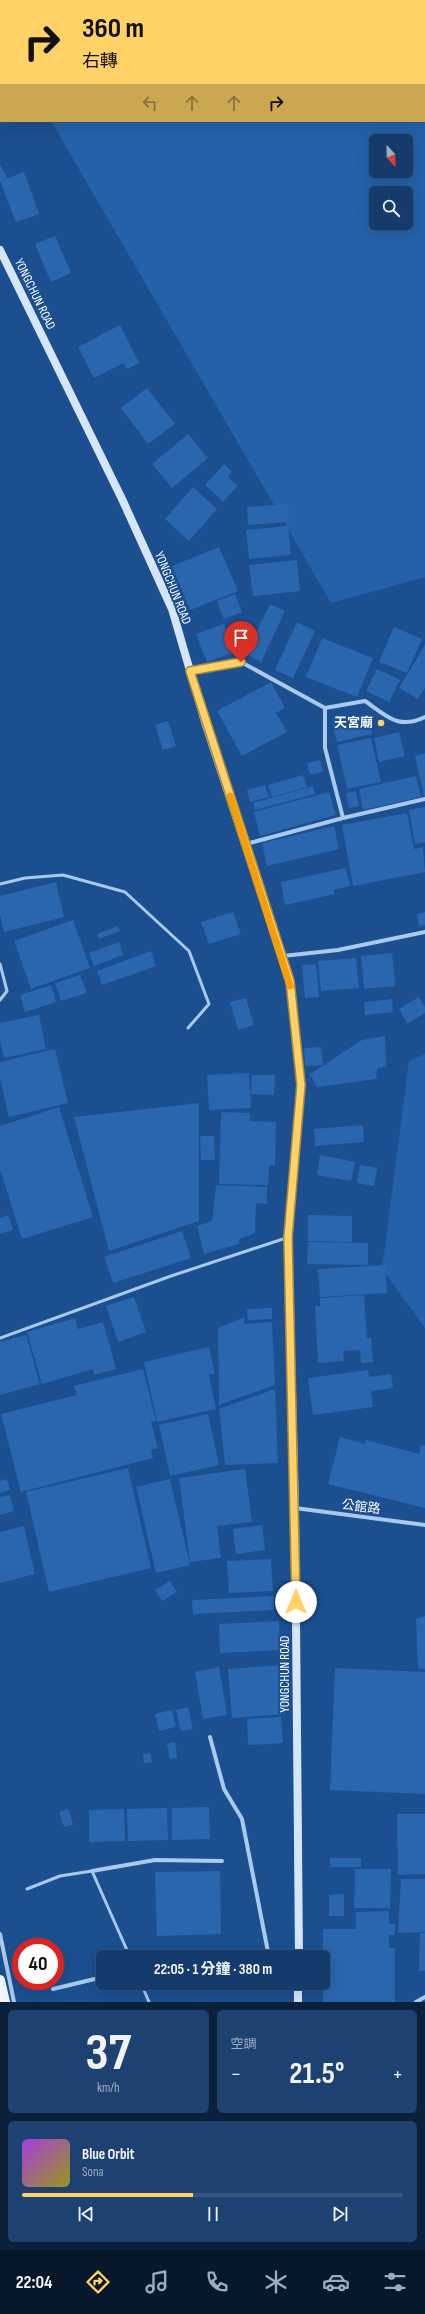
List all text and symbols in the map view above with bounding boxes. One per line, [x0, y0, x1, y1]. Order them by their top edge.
text: 360 m [82, 12, 144, 45]
icon: right [16, 16, 68, 68]
text: 右轉 [82, 51, 118, 72]
icon: left [139, 92, 161, 114]
icon: ahead [181, 92, 203, 114]
icon: ahead [223, 92, 245, 114]
icon: right [265, 92, 287, 114]
north arrow [369, 134, 413, 178]
map controls [369, 134, 413, 230]
button: search [369, 186, 413, 230]
street label: YONGCHUN ROAD [11, 256, 59, 332]
street label: YONGCHUN ROAD [151, 549, 195, 627]
pin [224, 621, 258, 662]
icon: arrive [230, 627, 252, 649]
place label: 天宮廟 [334, 715, 373, 731]
marker: 天宮廟 [376, 718, 386, 728]
street label: 公館路 [341, 1497, 381, 1517]
position arrow [275, 1581, 317, 1623]
street label: YONGCHUN ROAD [277, 1636, 293, 1713]
speed limit sign: 40 [12, 1938, 64, 1990]
text: 22:05 · 1 分鐘 · 380 m [154, 1960, 272, 1979]
text: 37 [85, 2022, 131, 2085]
text: 空調 [231, 2036, 257, 2052]
text: 21.5° [289, 2056, 344, 2092]
text: − [231, 2061, 241, 2088]
text: + [392, 2061, 403, 2088]
text: km/h [97, 2080, 119, 2096]
text: Blue Orbit [82, 2145, 134, 2164]
text: Sona [82, 2164, 104, 2180]
icon: previous [75, 2203, 97, 2225]
icon: pause [202, 2203, 224, 2225]
icon: next [329, 2203, 351, 2225]
icon: directions [84, 2268, 112, 2296]
icon: music [143, 2268, 171, 2296]
icon: phone [203, 2268, 231, 2296]
icon: climate [262, 2268, 290, 2296]
icon: car [322, 2268, 350, 2296]
icon: filters [381, 2268, 409, 2296]
text: 22:04 [16, 2272, 52, 2293]

